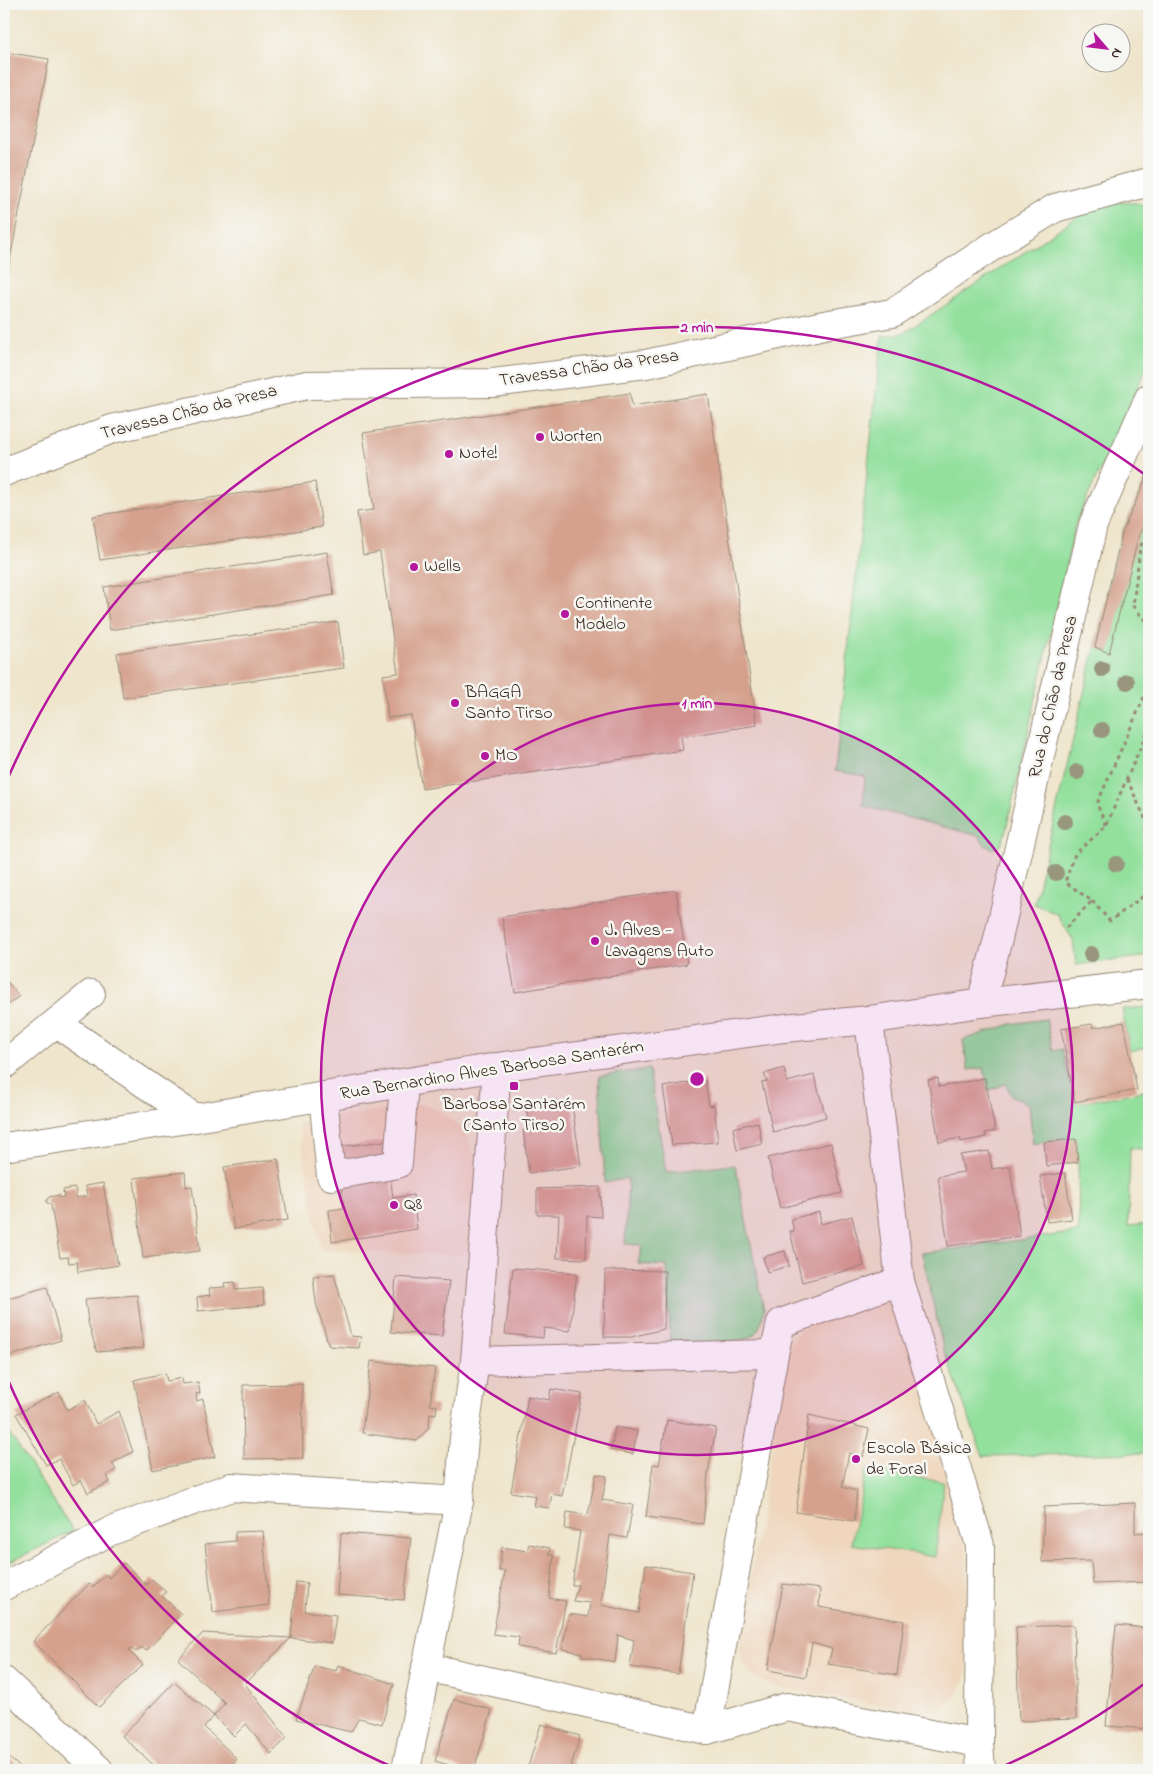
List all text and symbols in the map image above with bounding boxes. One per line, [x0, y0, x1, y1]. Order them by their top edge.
north arrow [1080, 22, 1130, 72]
text: N [1105, 44, 1128, 63]
text: 2 min [680, 317, 714, 339]
street label: Travessa Chão da Presa [497, 344, 681, 394]
street label: Travessa Chão da Presa [98, 378, 280, 448]
place label: Worten [550, 424, 602, 450]
marker: Worten [534, 431, 546, 443]
place label: Note! [459, 441, 498, 467]
marker: Note! [443, 448, 455, 460]
place label: Wells [424, 554, 461, 580]
marker: Wells [408, 561, 420, 573]
place label: Continente Modelo [575, 591, 653, 638]
marker: Continente Modelo [559, 608, 571, 620]
street label: Rua do Chão da Presa [1023, 613, 1085, 781]
place label: BAGGA Santo Tirso [464, 680, 553, 727]
text: 1 min [682, 693, 713, 715]
marker: BAGGA Santo Tirso [449, 697, 461, 709]
place label: MO [495, 743, 518, 769]
marker: MO [479, 750, 491, 762]
place label: J. Alves - Lavagens Auto [605, 918, 714, 966]
marker: J. Alves - Lavagens Auto [589, 935, 601, 947]
street label: Rua Bernardino Alves Barbosa Santarém [338, 1034, 646, 1108]
centre of rings [688, 1070, 706, 1088]
marker: Barbosa Santarém (Santo Tirso) [508, 1080, 520, 1092]
place label: Barbosa Santarém (Santo Tirso) [441, 1092, 586, 1139]
place label: Q8 [404, 1192, 423, 1218]
marker: Q8 [388, 1199, 400, 1211]
place label: Escola Básica de Foral [866, 1436, 971, 1483]
marker: Escola Básica de Foral [850, 1453, 862, 1465]

